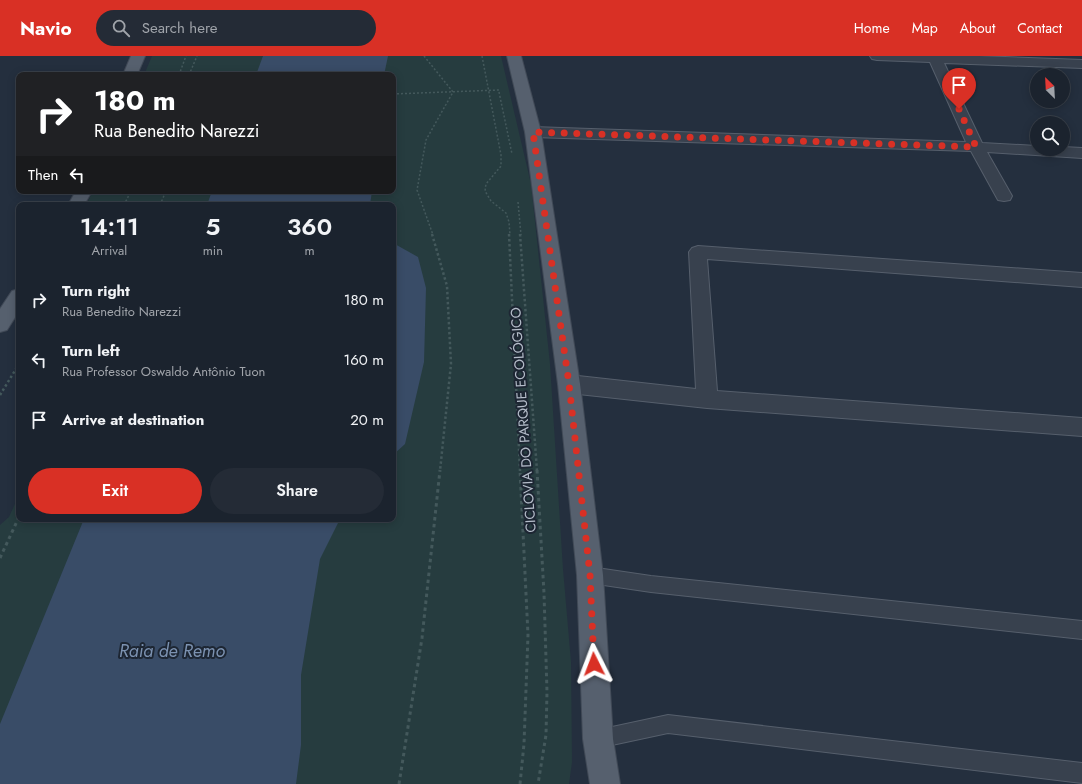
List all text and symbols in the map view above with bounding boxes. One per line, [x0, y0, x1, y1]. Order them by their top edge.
search box [96, 10, 376, 46]
text: Navio [20, 15, 72, 42]
icon: search [110, 17, 132, 39]
text: Search here [142, 17, 218, 39]
text: Home [854, 18, 890, 38]
text: Map [912, 18, 938, 38]
text: About [960, 18, 995, 38]
text: Contact [1017, 18, 1062, 38]
pin [942, 68, 976, 109]
north arrow [1030, 68, 1070, 108]
map controls [1030, 68, 1070, 156]
icon: arrive [948, 74, 970, 96]
text: 180 m [94, 80, 176, 121]
icon: right [28, 88, 80, 140]
button: search [1030, 116, 1070, 156]
text: Rua Benedito Narezzi [94, 118, 259, 144]
text: Then [28, 164, 58, 186]
icon: left [66, 164, 88, 186]
text: 14:11 [80, 209, 139, 244]
text: 5 [205, 209, 220, 244]
text: 360 [287, 209, 332, 244]
text: Arrival [91, 241, 127, 260]
text: min [203, 241, 223, 260]
text: m [304, 241, 315, 260]
text: Turn right [62, 280, 130, 302]
icon: right [28, 289, 50, 311]
text: 180 m [344, 289, 384, 311]
text: Rua Benedito Narezzi [62, 302, 181, 321]
street label: CICLOVIA DO PARQUE ECOLÓGICO [505, 307, 541, 533]
text: Turn left [62, 340, 120, 362]
icon: left [28, 349, 50, 371]
text: 160 m [343, 349, 384, 371]
text: Rua Professor Oswaldo Antônio Tuon [62, 362, 265, 381]
icon: arrive [28, 409, 50, 431]
text: Arrive at destination [62, 409, 204, 431]
text: 20 m [350, 409, 384, 431]
button: Exit [28, 468, 202, 514]
button: Share [210, 468, 384, 514]
water label: Raia de Remo [119, 638, 225, 664]
position arrow [573, 643, 615, 685]

